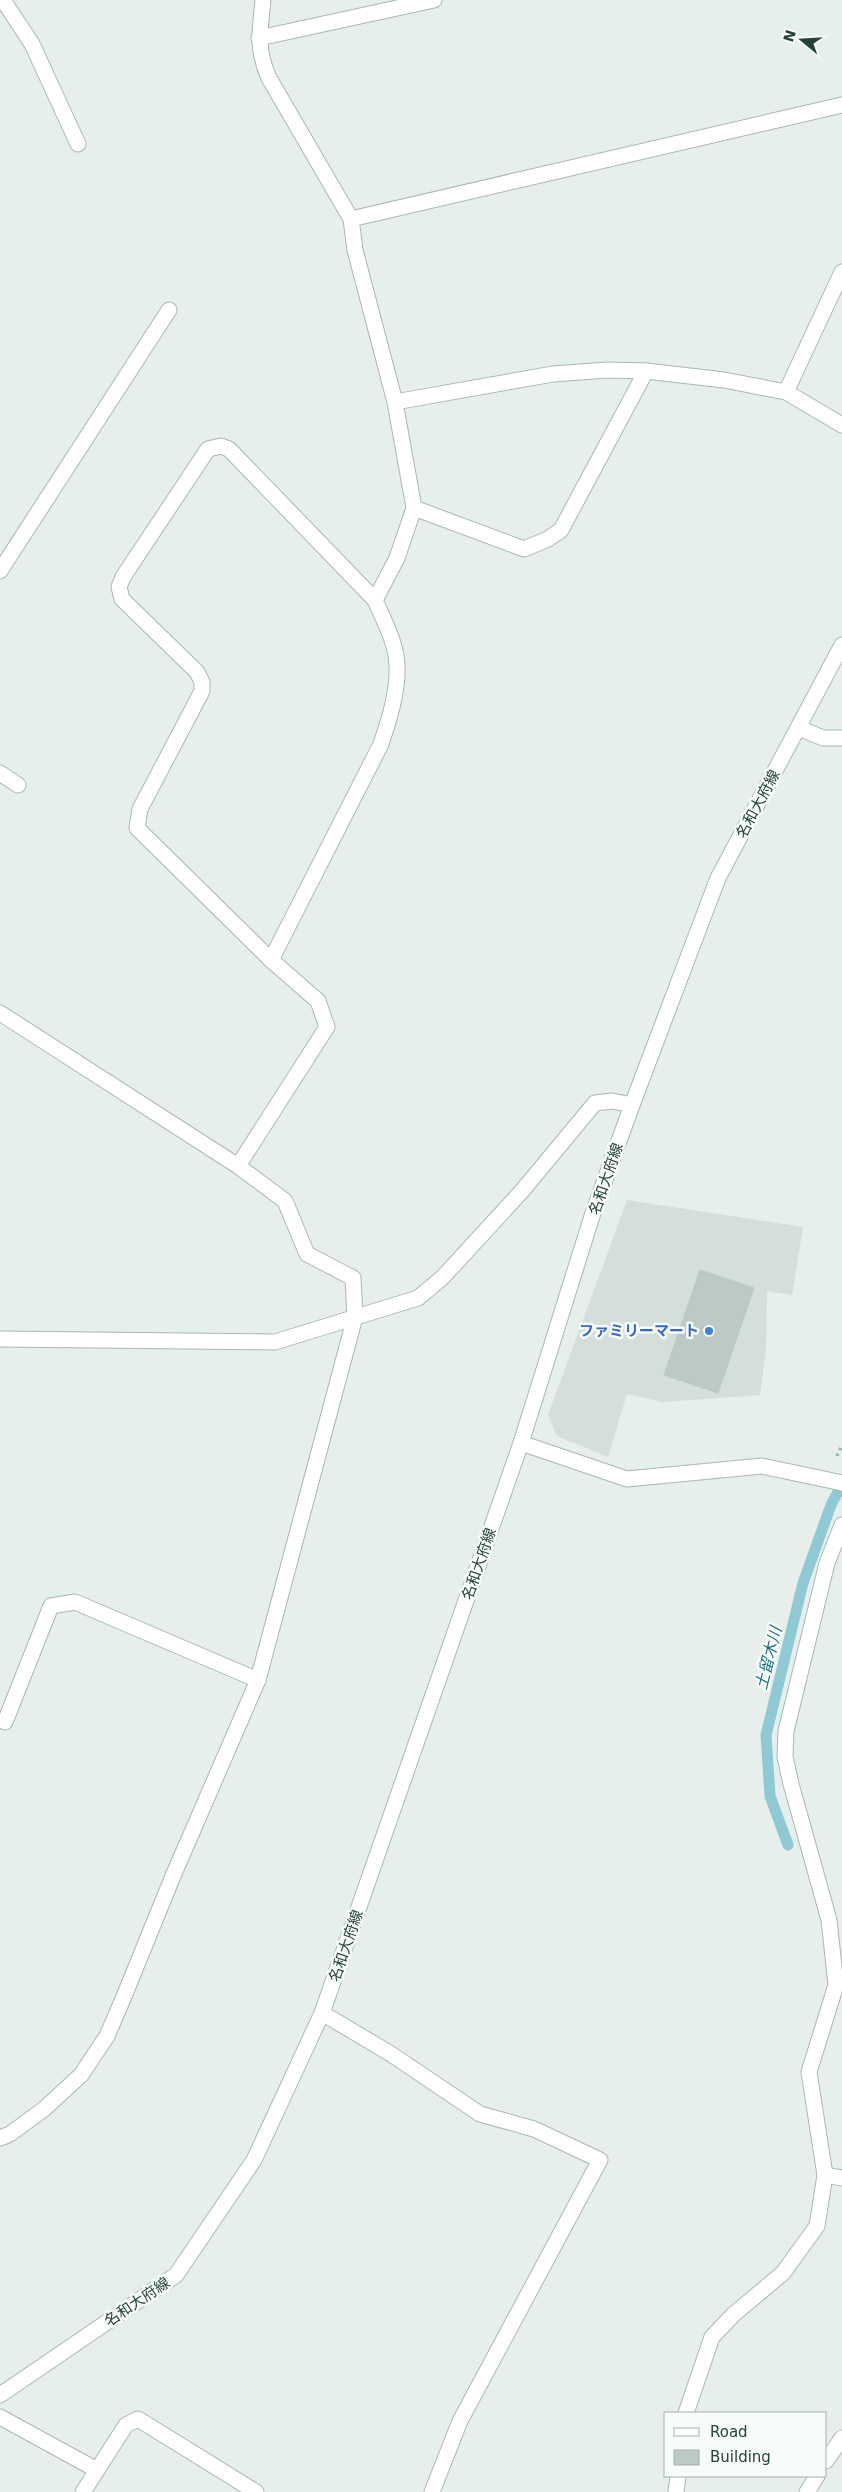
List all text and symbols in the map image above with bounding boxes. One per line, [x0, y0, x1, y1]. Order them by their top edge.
north arrow [777, 15, 827, 65]
text: N [780, 28, 799, 44]
street label: 名和大府線 [732, 767, 784, 841]
street label: 名和大府線 [585, 1141, 627, 1217]
place label: ファミリーマート [579, 1322, 699, 1340]
marker: ファミリーマート [703, 1325, 715, 1337]
street label: 名和大府線 [458, 1526, 500, 1602]
water label: 土留木川 [752, 1623, 786, 1691]
street label: 名和大府線 [325, 1908, 367, 1984]
street label: 名和大府線 [101, 2274, 173, 2330]
legend [664, 2412, 827, 2477]
text: Road [710, 2423, 748, 2441]
text: Building [710, 2448, 771, 2466]

